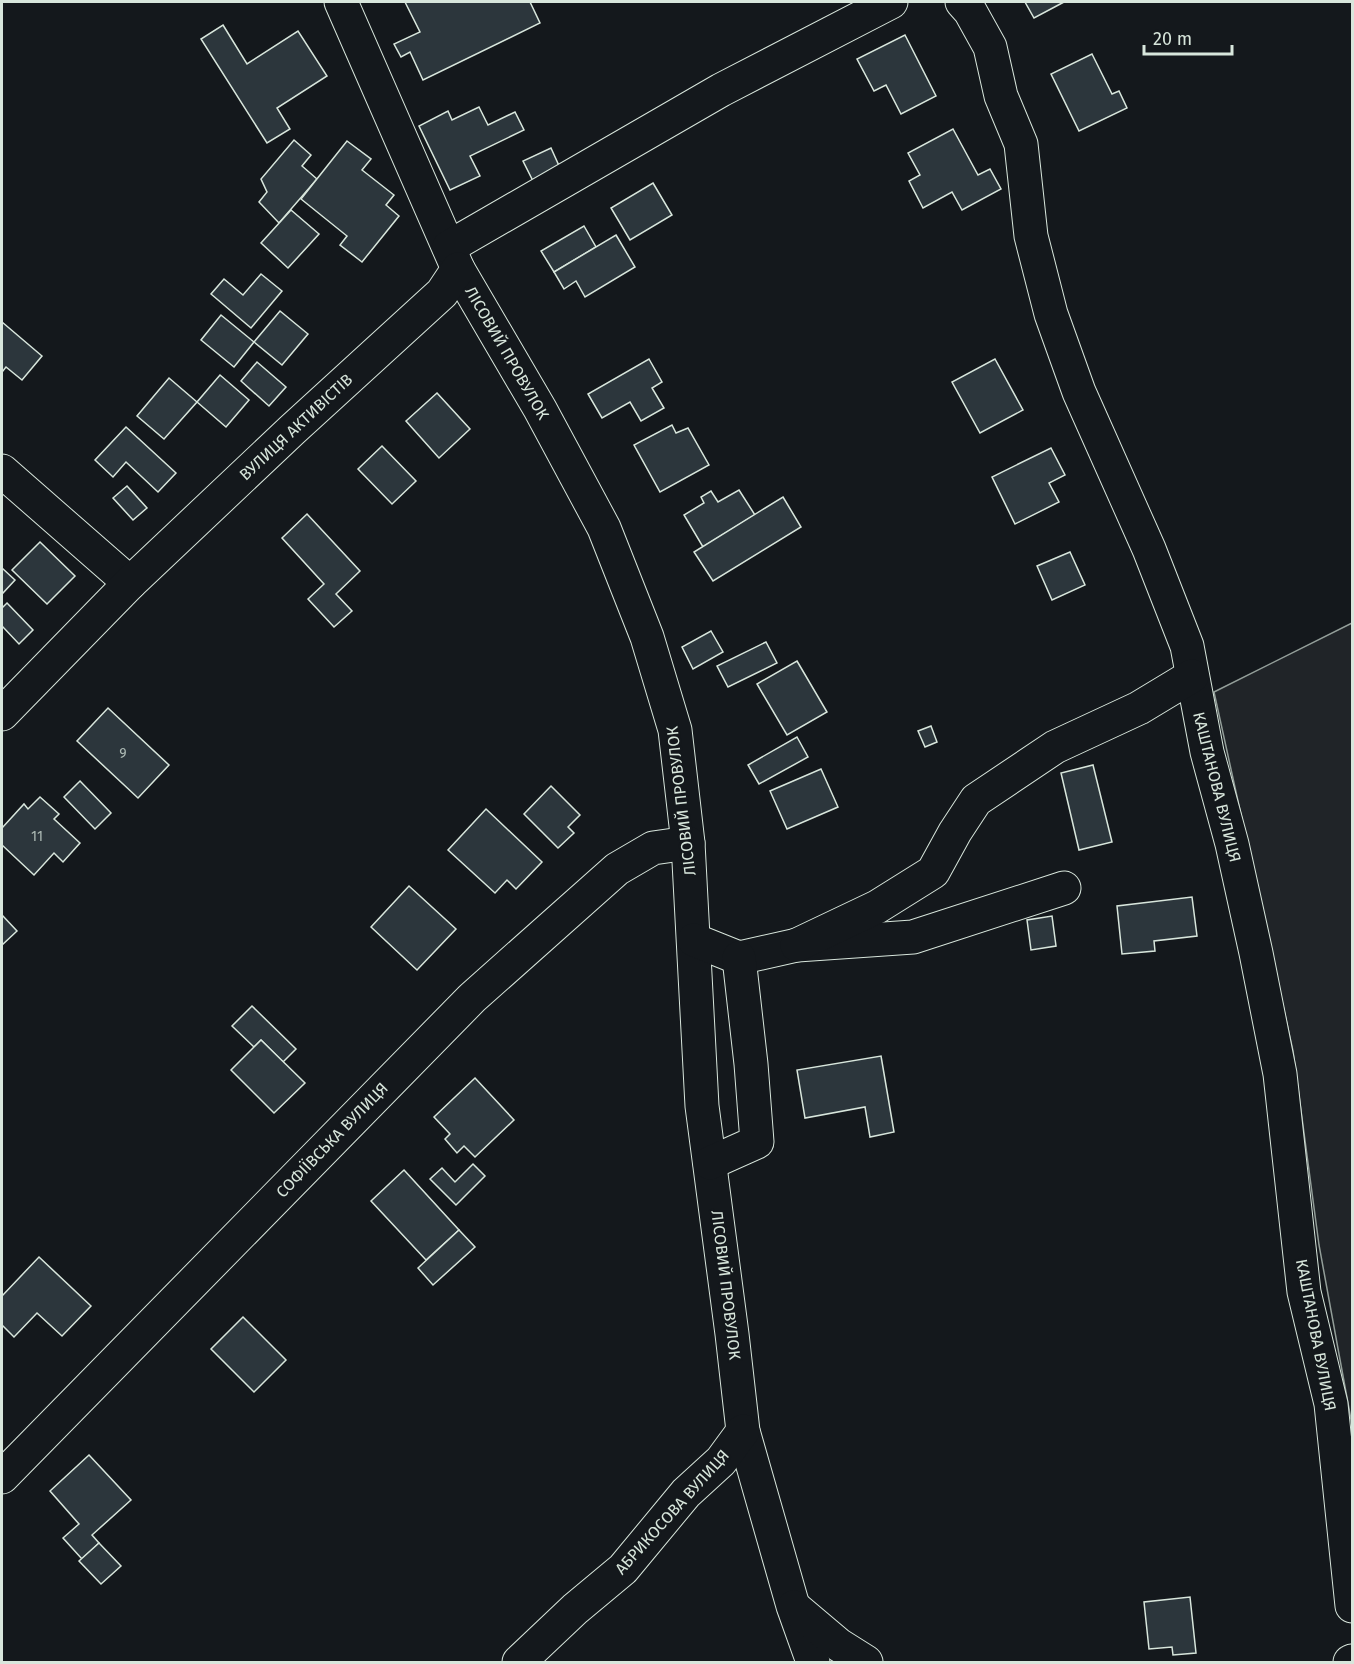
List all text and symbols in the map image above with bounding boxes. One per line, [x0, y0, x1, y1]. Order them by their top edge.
scale bar [1144, 18, 1232, 56]
text: 20 m [1153, 28, 1192, 50]
street label: ЛІСОВИЙ ПРОВУЛОК [461, 283, 553, 423]
street label: ВУЛИЦЯ АКТИВІСТІВ [236, 370, 357, 484]
street label: КАШТАНОВА ВУЛИЦЯ [1189, 710, 1245, 864]
street label: ЛІСОВИЙ ПРОВУЛОК [662, 725, 700, 877]
house number: 9 [119, 745, 127, 762]
house number: 11 [31, 828, 43, 845]
street label: СОФІЇВСЬКА ВУЛИЦЯ [272, 1079, 392, 1201]
street label: ЛІСОВИЙ ПРОВУЛОК [707, 1209, 745, 1361]
street label: КАШТАНОВА ВУЛИЦЯ [1292, 1257, 1340, 1413]
street label: АБРИКОСОВА ВУЛИЦЯ [611, 1446, 733, 1578]

